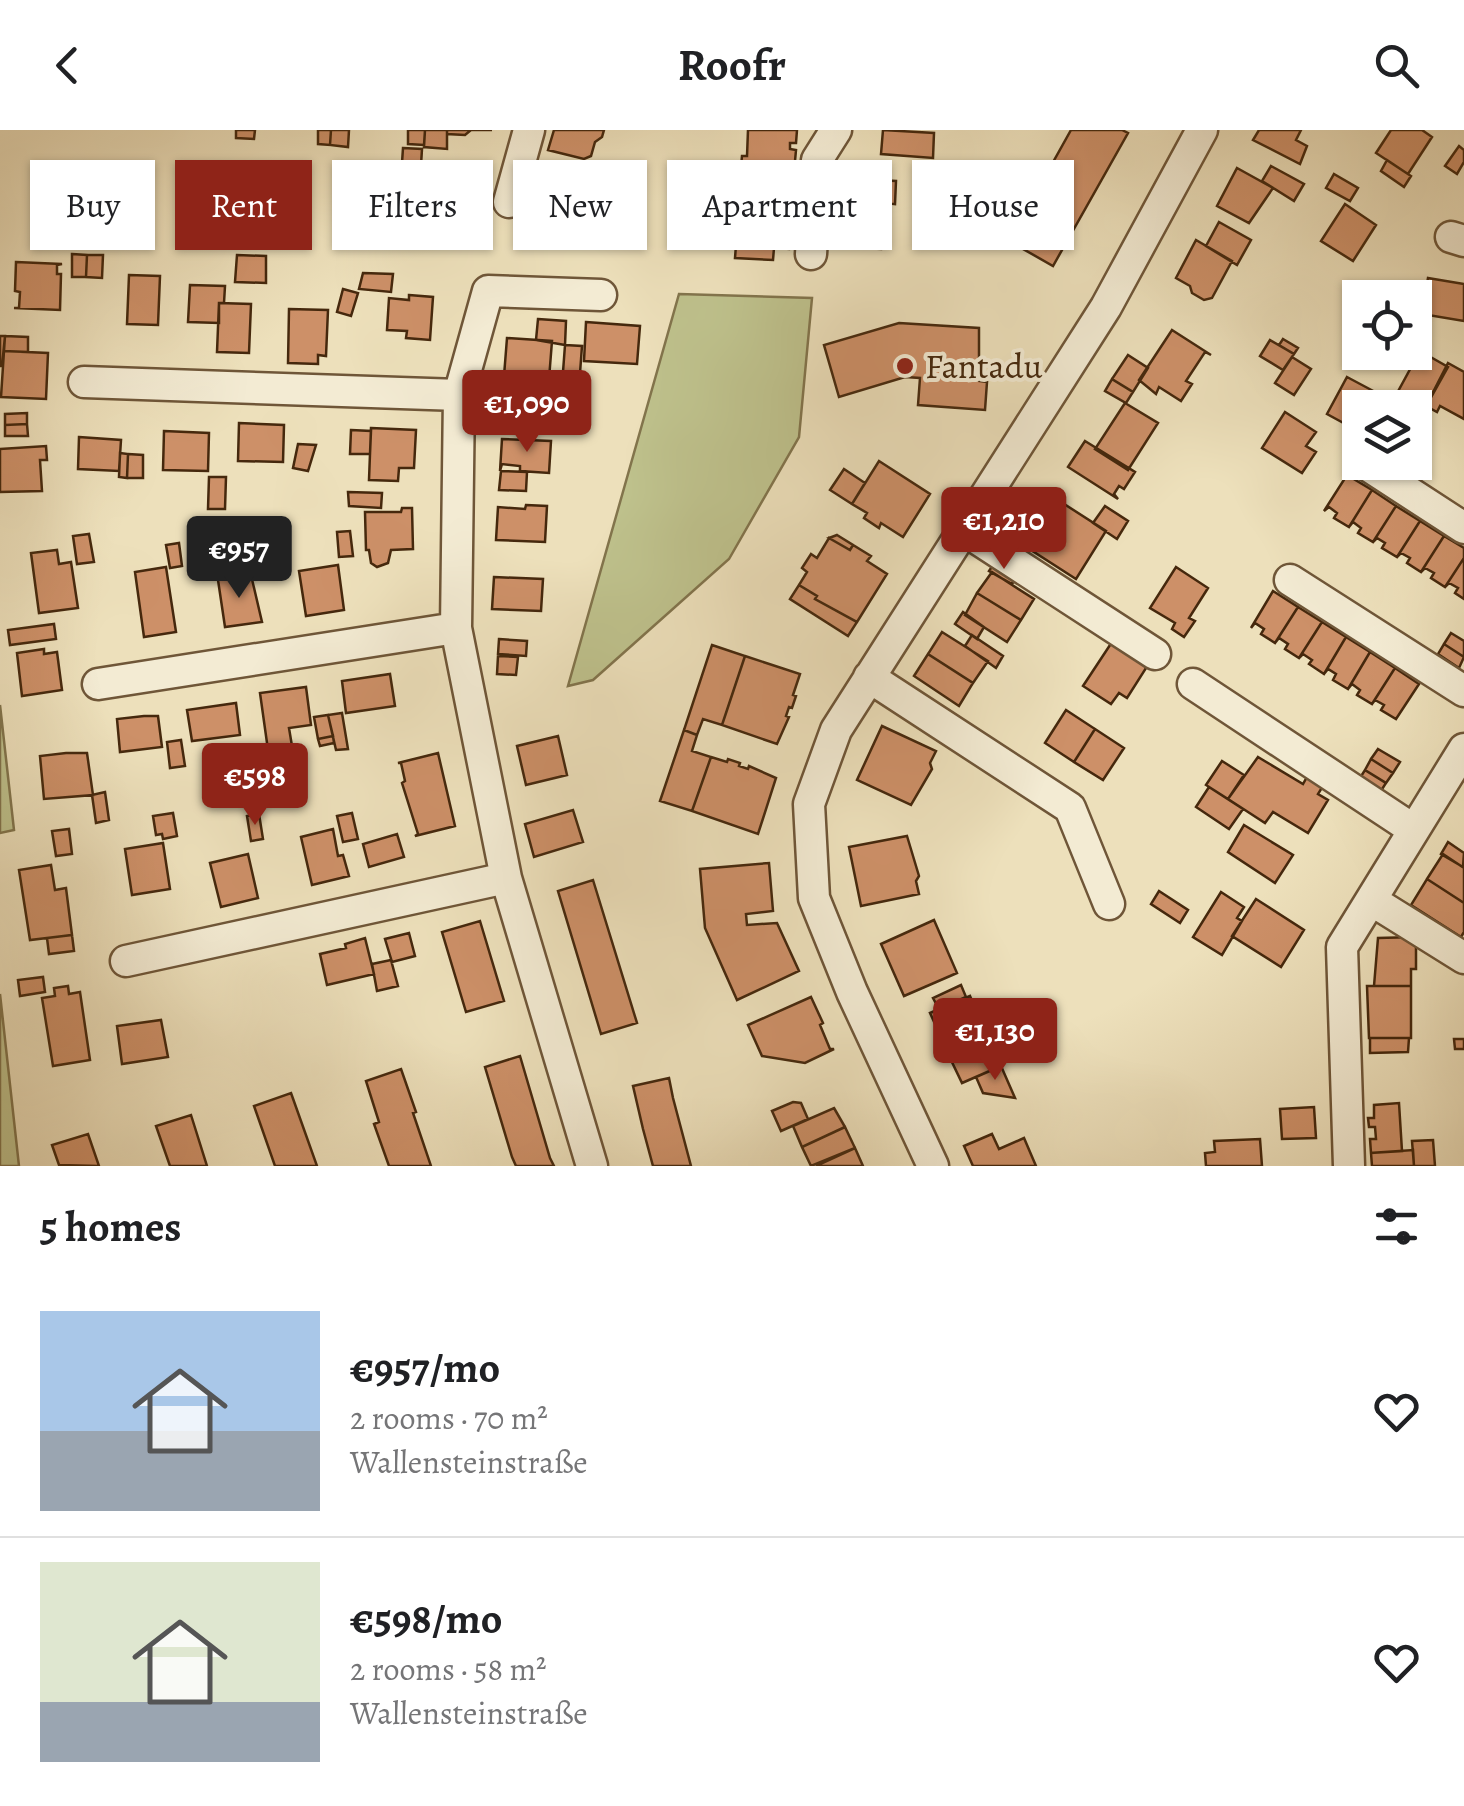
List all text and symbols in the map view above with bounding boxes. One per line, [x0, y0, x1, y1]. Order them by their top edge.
text: Roofr [678, 34, 786, 96]
icon: back [40, 38, 95, 93]
icon: search [1369, 38, 1424, 93]
chip: Buy [30, 160, 155, 250]
chip: Rent [175, 160, 312, 250]
chip: Filters [332, 160, 493, 250]
chip: New [513, 160, 647, 250]
chip: Apartment [667, 160, 892, 250]
chip: House [912, 160, 1074, 250]
map controls [1342, 280, 1432, 480]
button: locate [1342, 280, 1432, 370]
place label: Fantadu [925, 342, 1043, 390]
marker: Fantadu [894, 355, 916, 377]
pin: €1,090 [446, 370, 608, 455]
text: €1,090 [484, 380, 570, 424]
button: layers [1342, 390, 1432, 480]
pin: €1,210 [923, 487, 1085, 572]
text: €1,210 [963, 497, 1045, 541]
pin: €957 [180, 516, 298, 601]
text: €957 [209, 526, 269, 570]
pin: €598 [196, 743, 314, 828]
text: €598 [224, 753, 286, 797]
pin: €1,130 [914, 998, 1076, 1083]
text: €1,130 [955, 1008, 1035, 1052]
text: 5 homes [40, 1198, 181, 1255]
icon: filters [1369, 1199, 1424, 1254]
text: €957/mo [350, 1339, 500, 1396]
icon: home [120, 1351, 240, 1471]
icon: heart [1369, 1384, 1424, 1439]
text: 2 rooms · 70 m² [350, 1396, 548, 1440]
text: Wallensteinstraße [350, 1440, 588, 1484]
text: €598/mo [350, 1590, 502, 1647]
icon: home [120, 1602, 240, 1722]
icon: heart [1369, 1635, 1424, 1690]
text: 2 rooms · 58 m² [350, 1647, 547, 1691]
text: Wallensteinstraße [350, 1691, 588, 1735]

